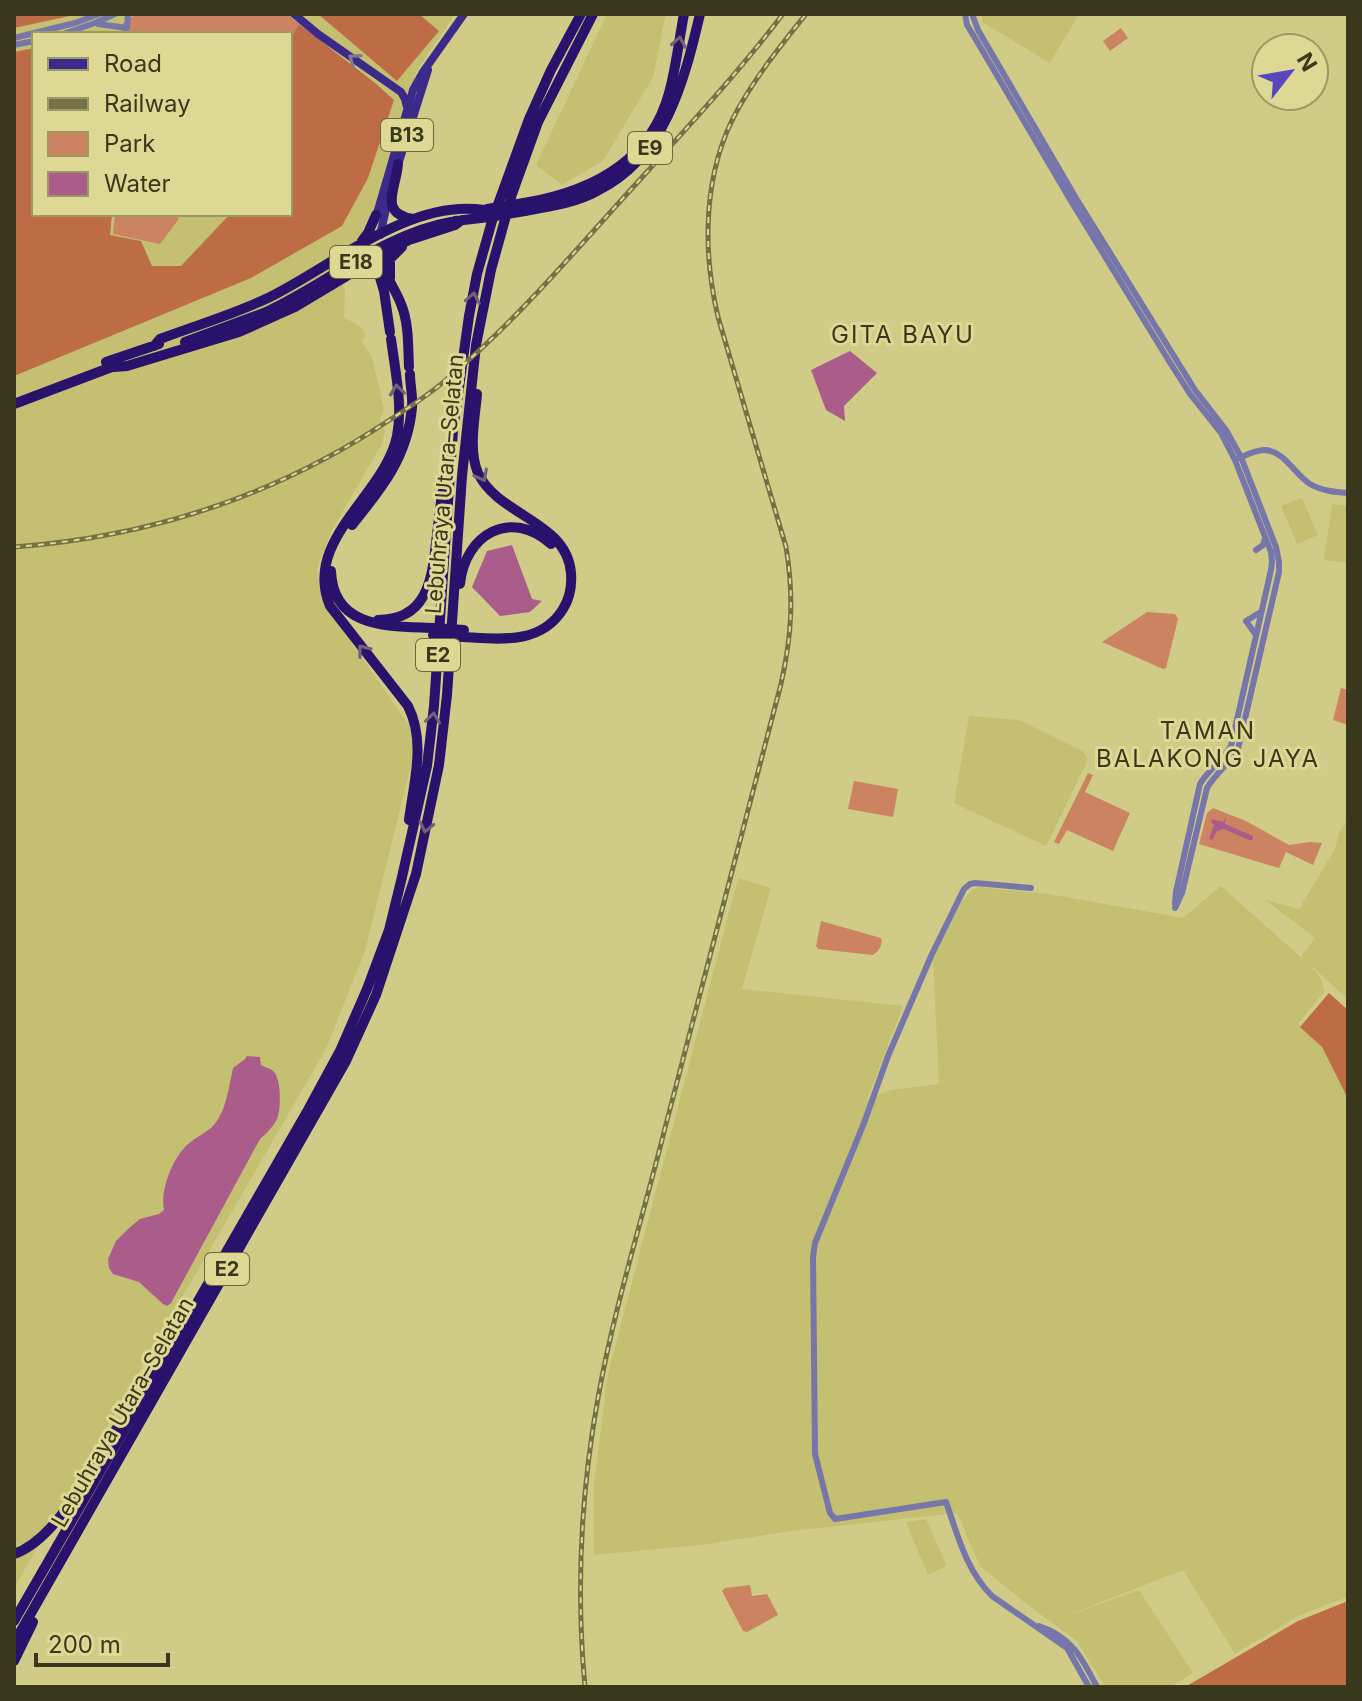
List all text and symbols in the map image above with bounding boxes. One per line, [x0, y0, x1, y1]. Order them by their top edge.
legend [32, 32, 292, 216]
north arrow [1250, 32, 1330, 112]
one-way arrow [670, 35, 687, 48]
text: N [1292, 48, 1323, 76]
text: Road [104, 49, 162, 78]
one-way arrow [348, 54, 362, 69]
text: Railway [104, 89, 191, 118]
road number: B13 [381, 119, 433, 151]
text: Park [104, 129, 155, 158]
road number: E9 [628, 132, 672, 164]
text: Water [104, 169, 171, 198]
road number: E18 [330, 246, 382, 278]
one-way arrow [463, 291, 480, 305]
district label: GITA BAYU [831, 320, 975, 349]
street label: Lebuhraya Utara–Selatan [420, 353, 468, 615]
one-way arrow [389, 383, 406, 397]
one-way arrow [472, 468, 487, 482]
road number: E2 [416, 639, 460, 671]
one-way arrow [359, 644, 373, 659]
one-way arrow [424, 711, 441, 724]
district label: TAMAN BALAKONG JAYA [1096, 716, 1320, 773]
one-way arrow [418, 819, 435, 833]
road number: E2 [205, 1253, 249, 1285]
street label: Lebuhraya Utara–Selatan [46, 1293, 198, 1531]
scale bar [36, 1617, 168, 1667]
text: 200 m [48, 1630, 121, 1659]

